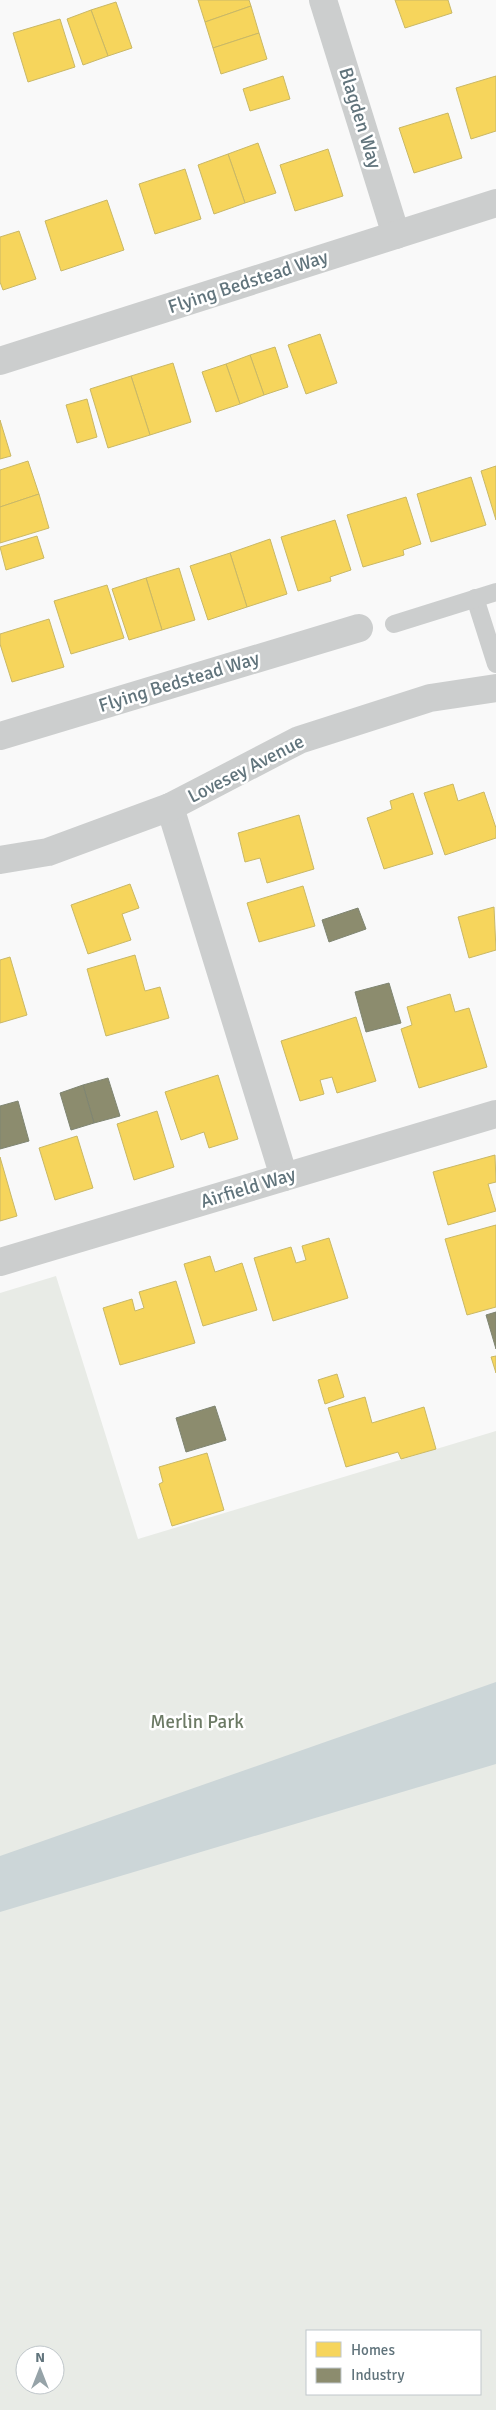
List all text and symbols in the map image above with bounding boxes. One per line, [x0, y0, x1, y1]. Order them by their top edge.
street label: Blagden Way [333, 64, 387, 172]
street label: Flying Bedstead Way [165, 245, 331, 319]
street label: Flying Bedstead Way [96, 646, 262, 718]
street label: Lovesey Avenue [184, 729, 308, 809]
street label: Airfield Way [197, 1162, 299, 1214]
park label: Merlin Park [150, 1710, 244, 1734]
legend [306, 2330, 481, 2395]
text: Homes [351, 2341, 395, 2359]
north arrow [15, 2345, 65, 2395]
text: N [35, 2349, 45, 2366]
text: Industry [351, 2366, 404, 2384]

